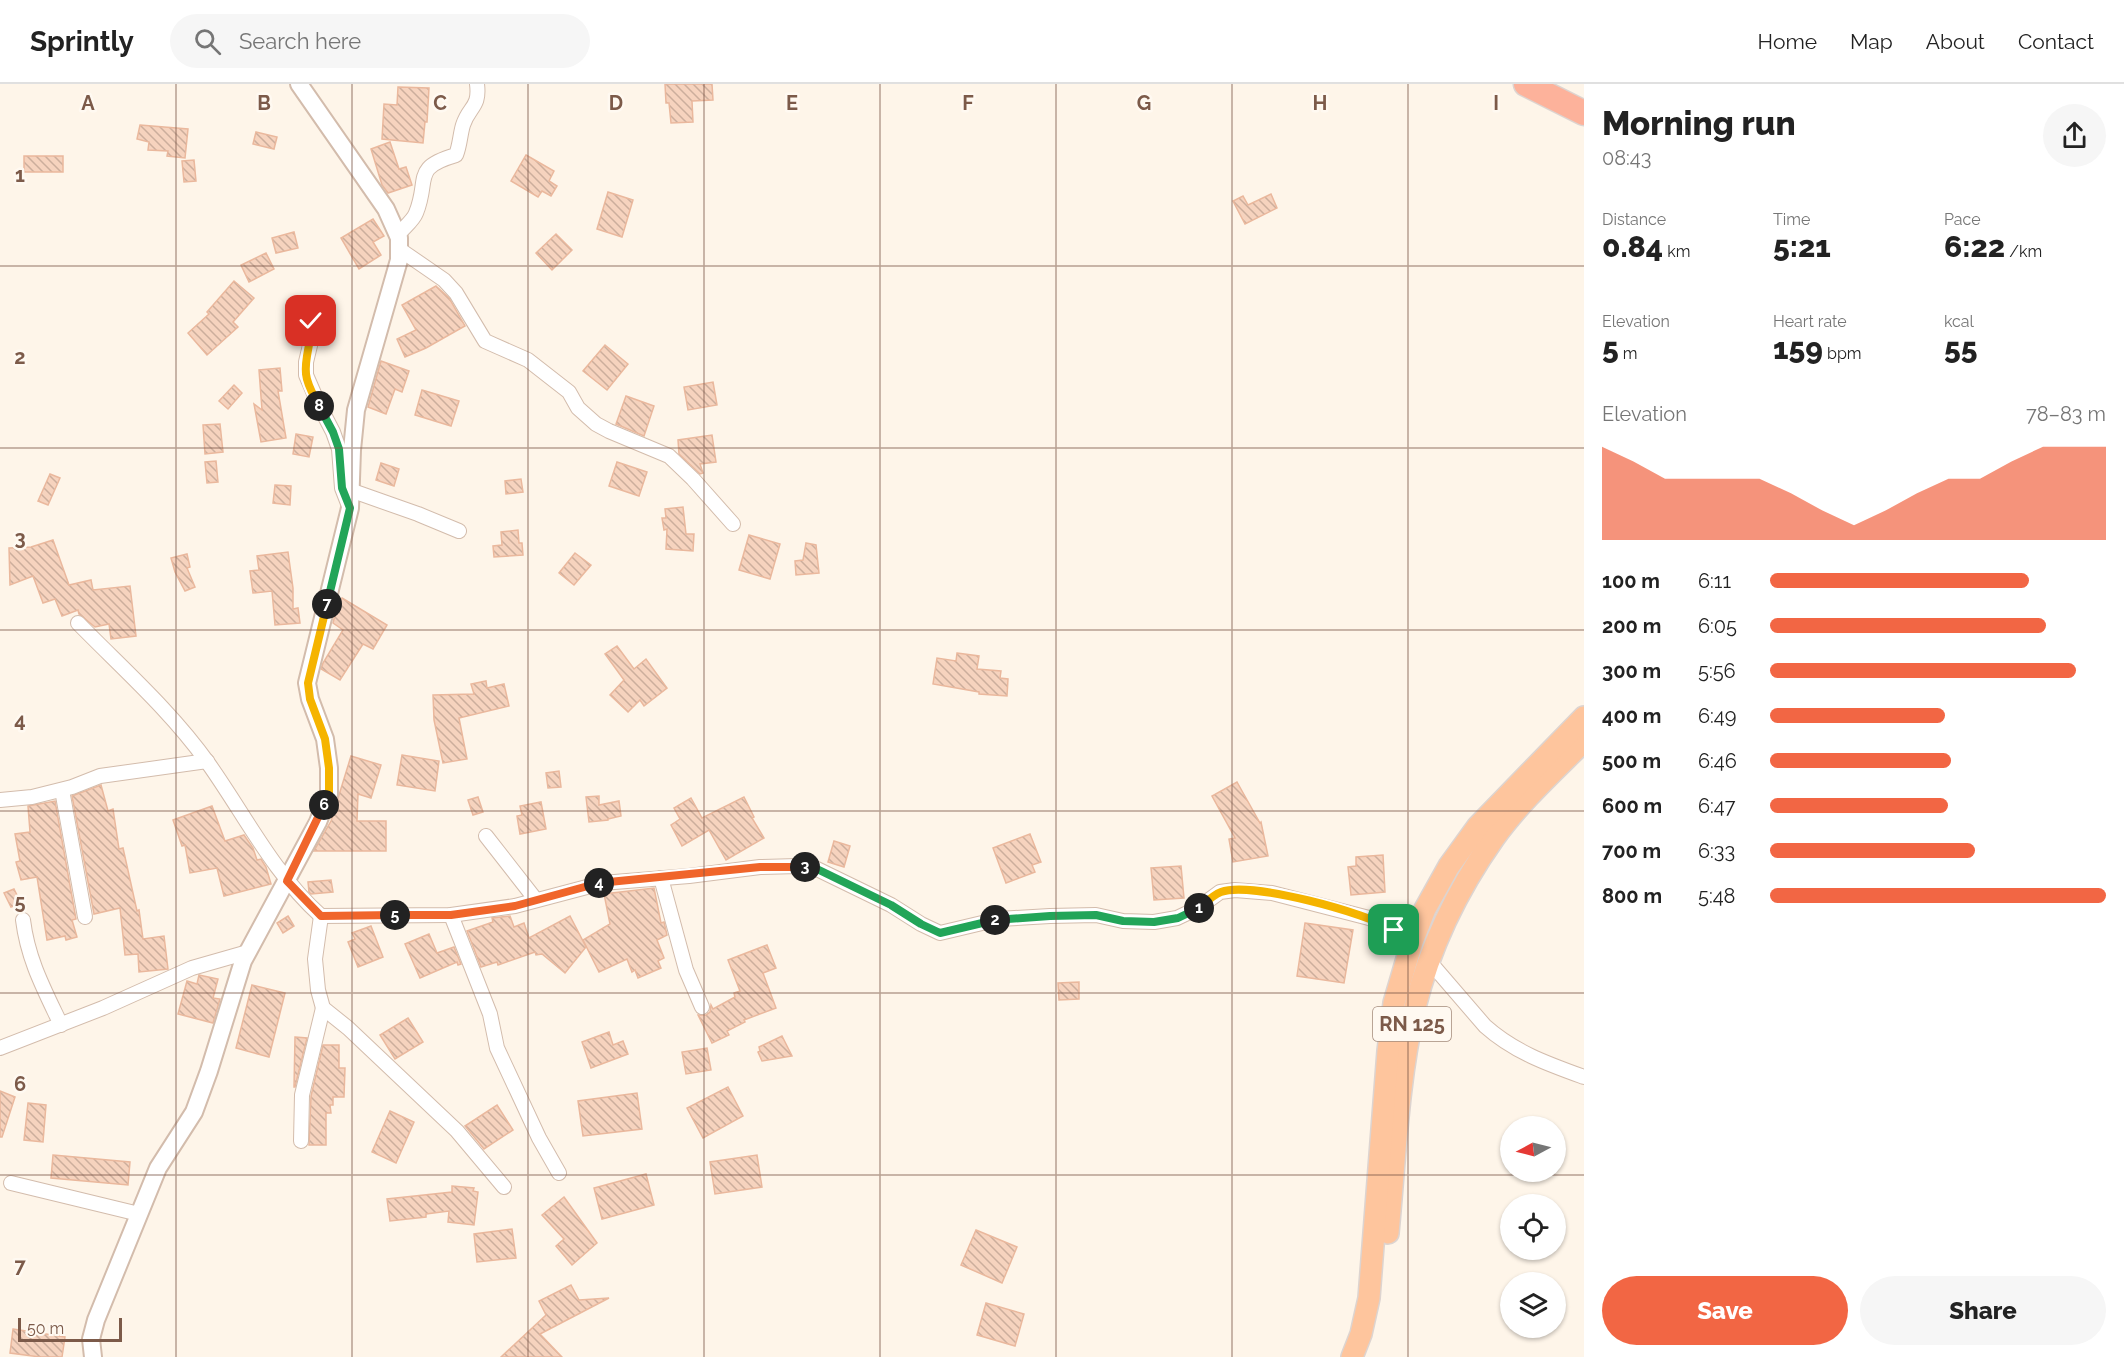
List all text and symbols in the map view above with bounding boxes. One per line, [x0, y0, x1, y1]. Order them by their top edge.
search box [170, 14, 590, 68]
text: Sprintly [30, 25, 134, 58]
icon: search [191, 25, 224, 58]
text: Search here [239, 28, 361, 54]
text: Home [1758, 29, 1817, 54]
text: Map [1850, 29, 1893, 54]
text: About [1926, 29, 1985, 54]
text: Contact [2018, 29, 2094, 54]
text: A [81, 91, 95, 115]
text: B [257, 91, 271, 115]
text: C [433, 91, 447, 115]
text: D [609, 91, 623, 115]
text: E [786, 91, 798, 115]
text: F [962, 91, 974, 115]
text: G [1137, 91, 1151, 115]
text: H [1313, 91, 1327, 115]
text: I [1493, 91, 1499, 115]
text: Morning run [1602, 104, 1796, 143]
button: share [2043, 104, 2106, 167]
text: 08:43 [1602, 146, 1651, 170]
text: 1 [15, 163, 25, 187]
text: Distance [1602, 210, 1666, 229]
text: Time [1773, 210, 1810, 229]
text: Pace [1944, 210, 1981, 229]
text: 0.84 [1602, 229, 1663, 264]
text: 5:21 [1773, 229, 1831, 264]
text: 6:22 [1944, 229, 2005, 264]
text: km [1663, 242, 1690, 261]
text: /km [2005, 242, 2042, 261]
pin [285, 295, 336, 346]
icon: check [294, 304, 327, 337]
text: Elevation [1602, 312, 1670, 331]
text: Heart rate [1773, 312, 1847, 331]
text: kcal [1944, 312, 1974, 331]
text: 5 [1602, 331, 1619, 366]
text: 159 [1773, 331, 1823, 366]
text: 55 [1944, 331, 1977, 366]
text: m [1619, 344, 1638, 363]
text: bpm [1823, 344, 1861, 363]
text: 2 [14, 345, 26, 369]
pin: 8 [304, 391, 334, 421]
text: 8 [314, 396, 324, 415]
text: Elevation [1602, 402, 1687, 426]
text: 78–83 m [2026, 402, 2106, 426]
text: 3 [14, 526, 26, 550]
text: 100 m [1602, 569, 1660, 593]
text: 6:11 [1698, 569, 1731, 593]
pin: 7 [312, 589, 342, 619]
text: 7 [323, 594, 331, 613]
text: 200 m [1602, 614, 1661, 638]
text: 6:05 [1698, 614, 1737, 638]
text: 300 m [1602, 659, 1661, 683]
text: 5:56 [1698, 659, 1736, 683]
text: 400 m [1602, 704, 1661, 728]
text: 6:49 [1698, 704, 1736, 728]
text: 4 [14, 708, 26, 732]
text: 500 m [1602, 749, 1661, 773]
text: 6:46 [1698, 749, 1737, 773]
pin: 6 [309, 790, 339, 820]
text: 600 m [1602, 794, 1662, 818]
text: 6:47 [1698, 794, 1735, 818]
text: 6 [319, 795, 329, 814]
text: 700 m [1602, 839, 1661, 863]
text: 6:33 [1698, 839, 1735, 863]
pin: 3 [790, 852, 820, 882]
text: 3 [801, 857, 809, 876]
pin: 4 [584, 868, 614, 898]
text: 4 [594, 873, 604, 892]
text: 800 m [1602, 884, 1662, 908]
text: 5:48 [1698, 884, 1735, 908]
text: 5 [14, 890, 26, 914]
pin: 1 [1184, 893, 1214, 923]
text: 1 [1195, 898, 1203, 917]
pin: 5 [380, 900, 410, 930]
pin [1368, 904, 1419, 955]
text: 5 [391, 905, 399, 924]
pin: 2 [980, 905, 1010, 935]
text: 2 [990, 910, 1000, 929]
icon: arrive [1377, 913, 1410, 946]
road number: RN 125 [1373, 1007, 1451, 1041]
text: 6 [14, 1072, 26, 1096]
north arrow [1500, 1116, 1566, 1182]
map controls [1500, 1116, 1566, 1338]
button: locate [1500, 1194, 1566, 1260]
text: 7 [14, 1254, 26, 1278]
button: layers [1500, 1272, 1566, 1338]
button: Save [1602, 1276, 1848, 1345]
button: Share [1860, 1276, 2106, 1345]
scale bar [18, 1315, 122, 1342]
text: 50 m [27, 1319, 64, 1338]

